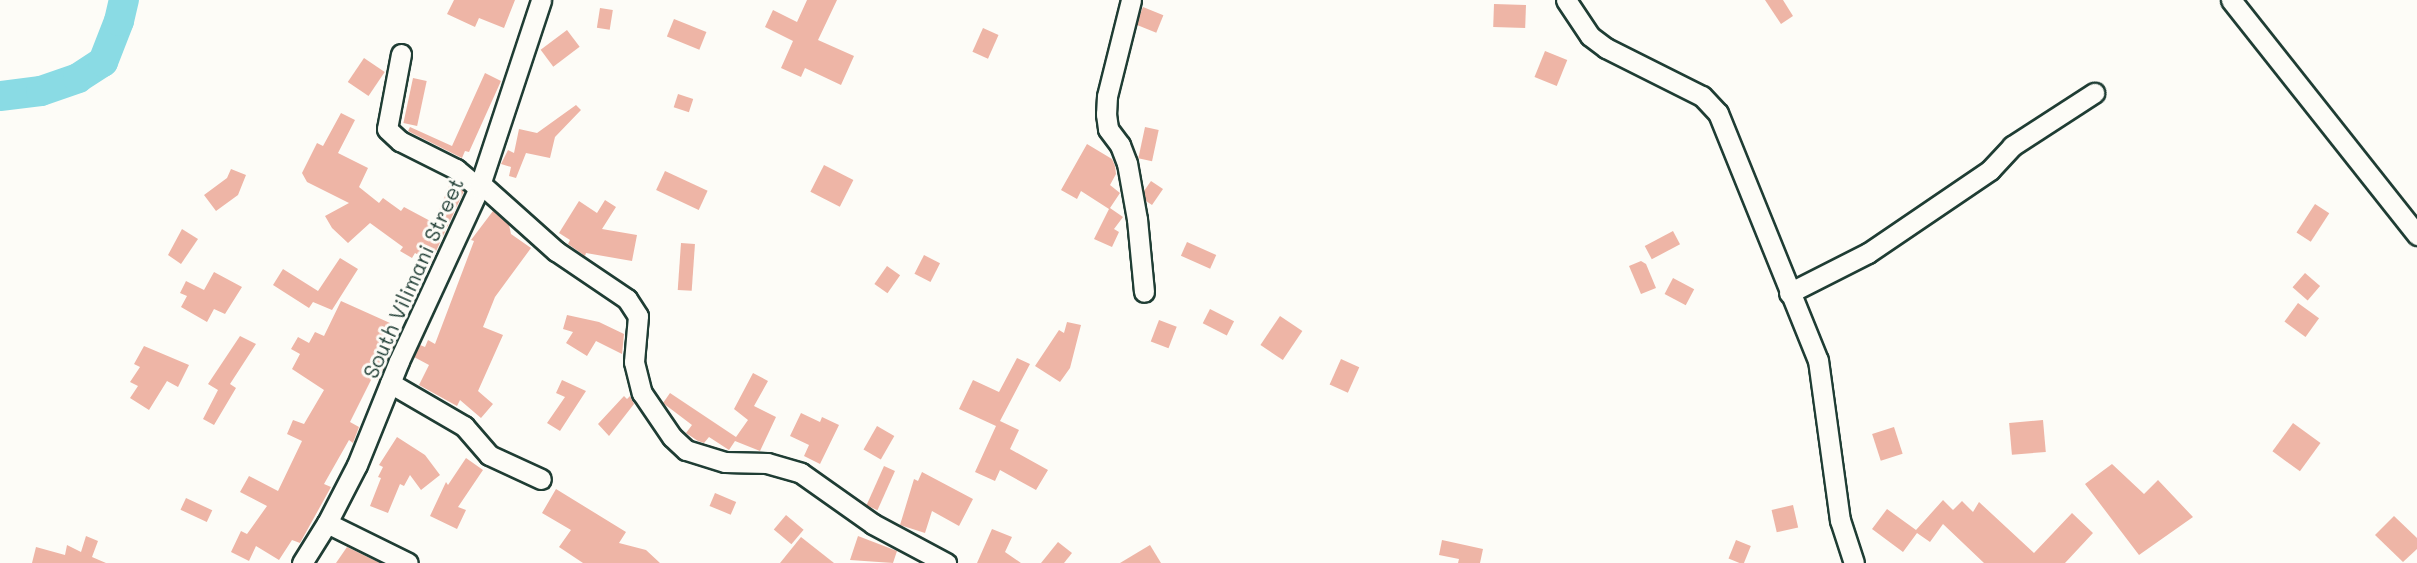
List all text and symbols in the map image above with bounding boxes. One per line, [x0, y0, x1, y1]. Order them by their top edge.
street label: South Vilimani Street [357, 174, 469, 382]

